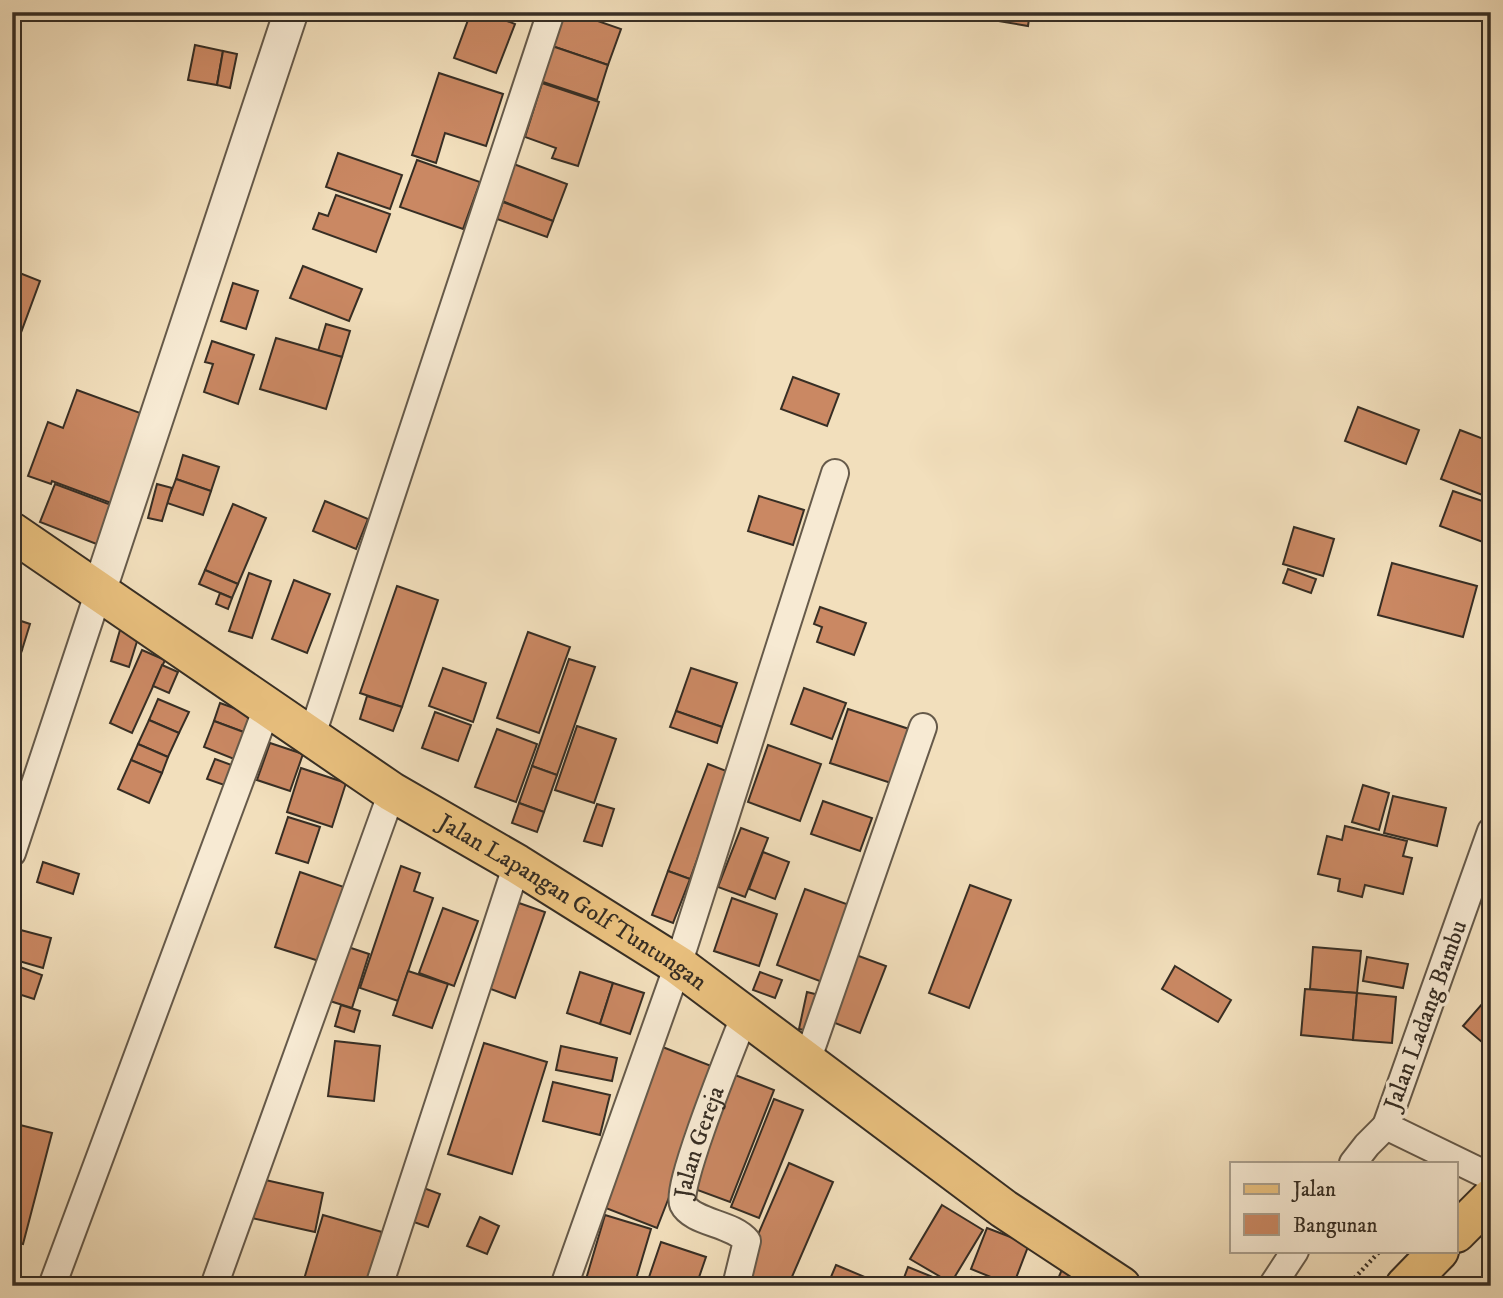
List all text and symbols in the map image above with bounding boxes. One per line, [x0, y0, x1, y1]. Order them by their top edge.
street label: Jalan Lapangan Golf Tuntungan [431, 807, 713, 998]
street label: Jalan Ladang Bambu [1377, 916, 1474, 1116]
street label: Jalan Gereja [668, 1081, 732, 1202]
legend [1230, 1162, 1458, 1252]
text: Jalan [1291, 1177, 1336, 1203]
text: Bangunan [1293, 1213, 1377, 1239]

